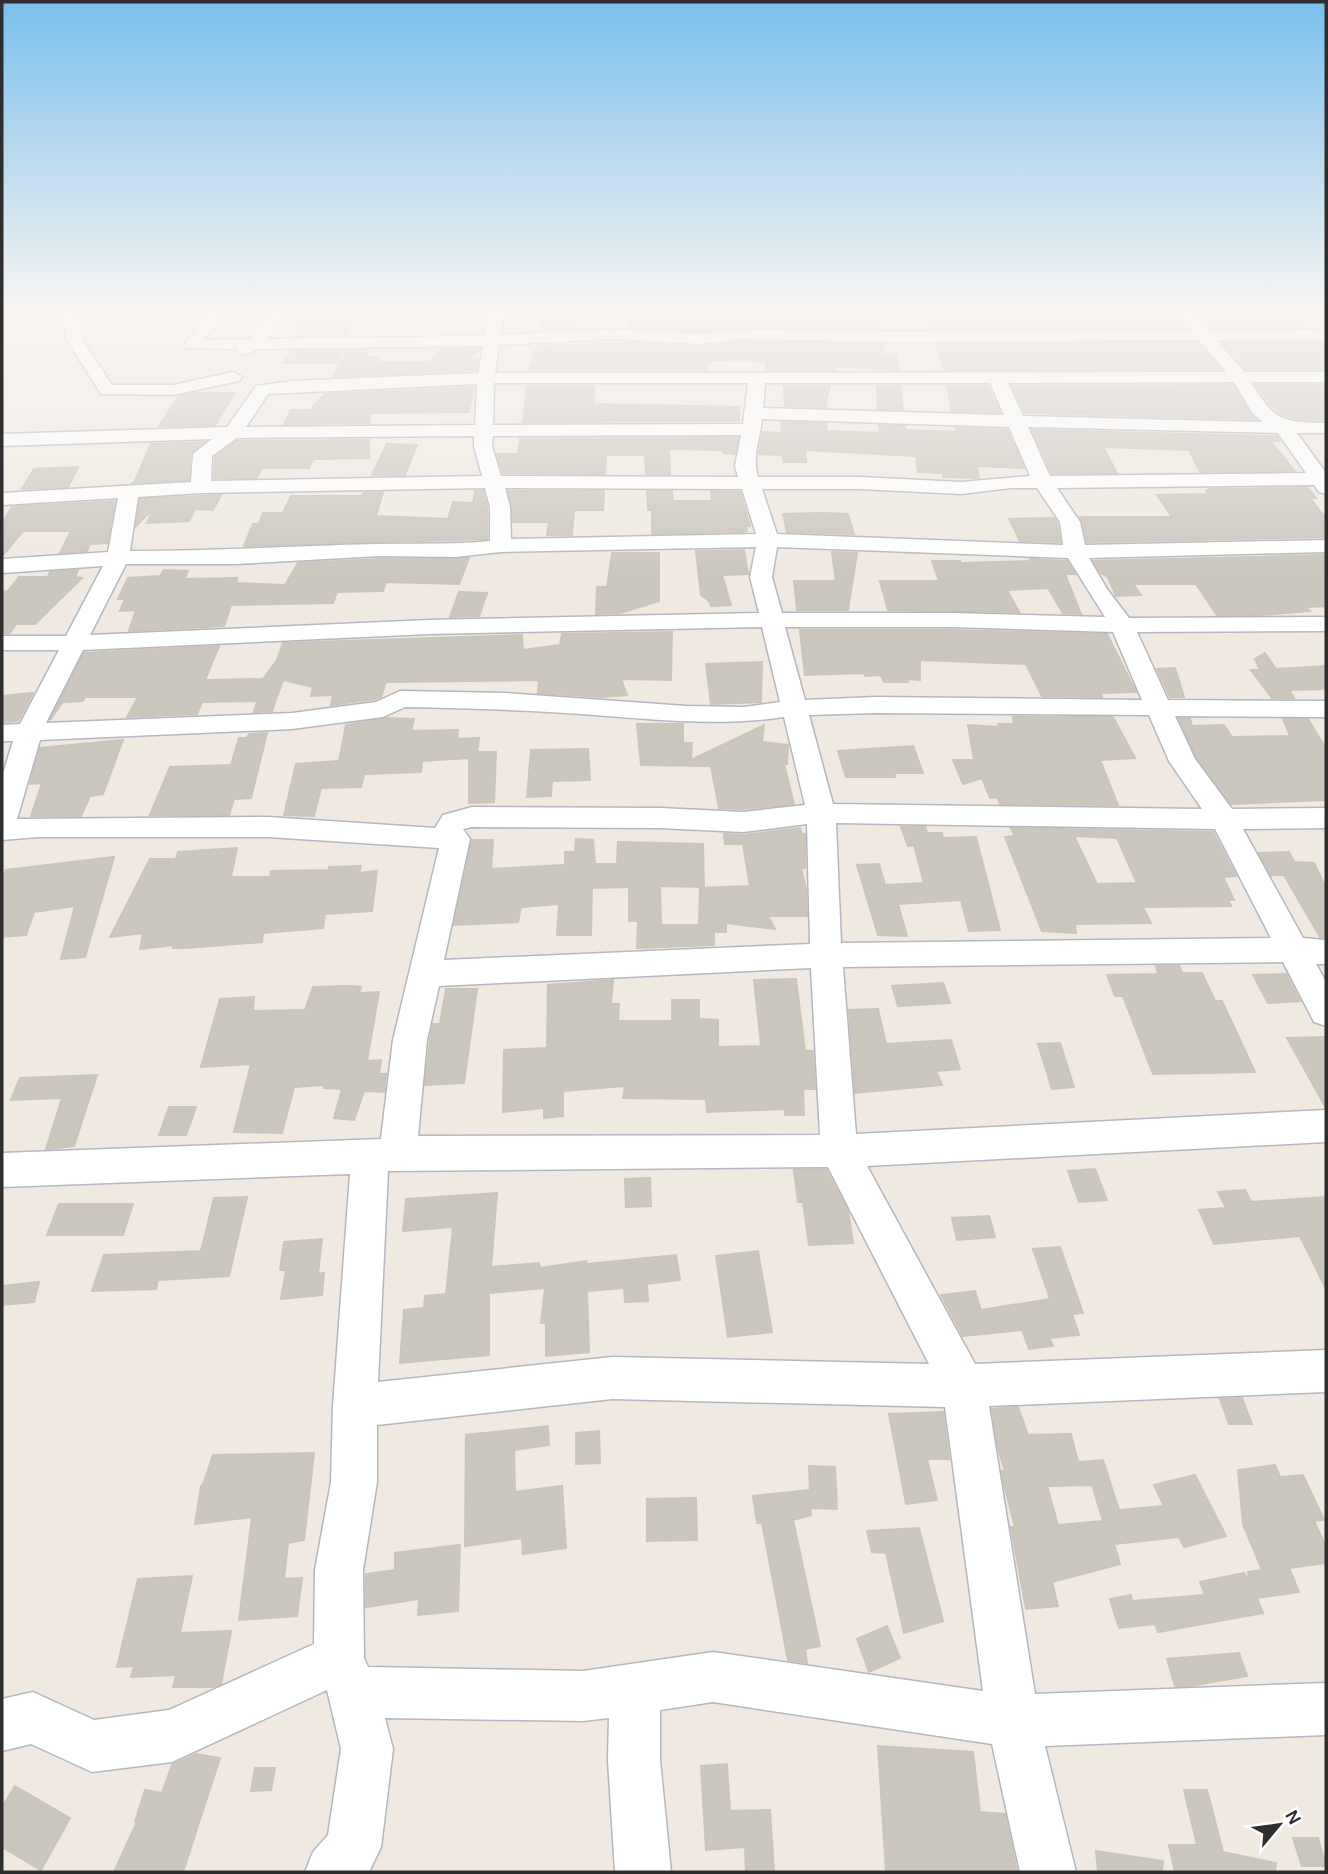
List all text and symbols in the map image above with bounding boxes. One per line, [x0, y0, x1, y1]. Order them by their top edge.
north arrow [1244, 1790, 1314, 1860]
text: N [1280, 1806, 1306, 1829]

